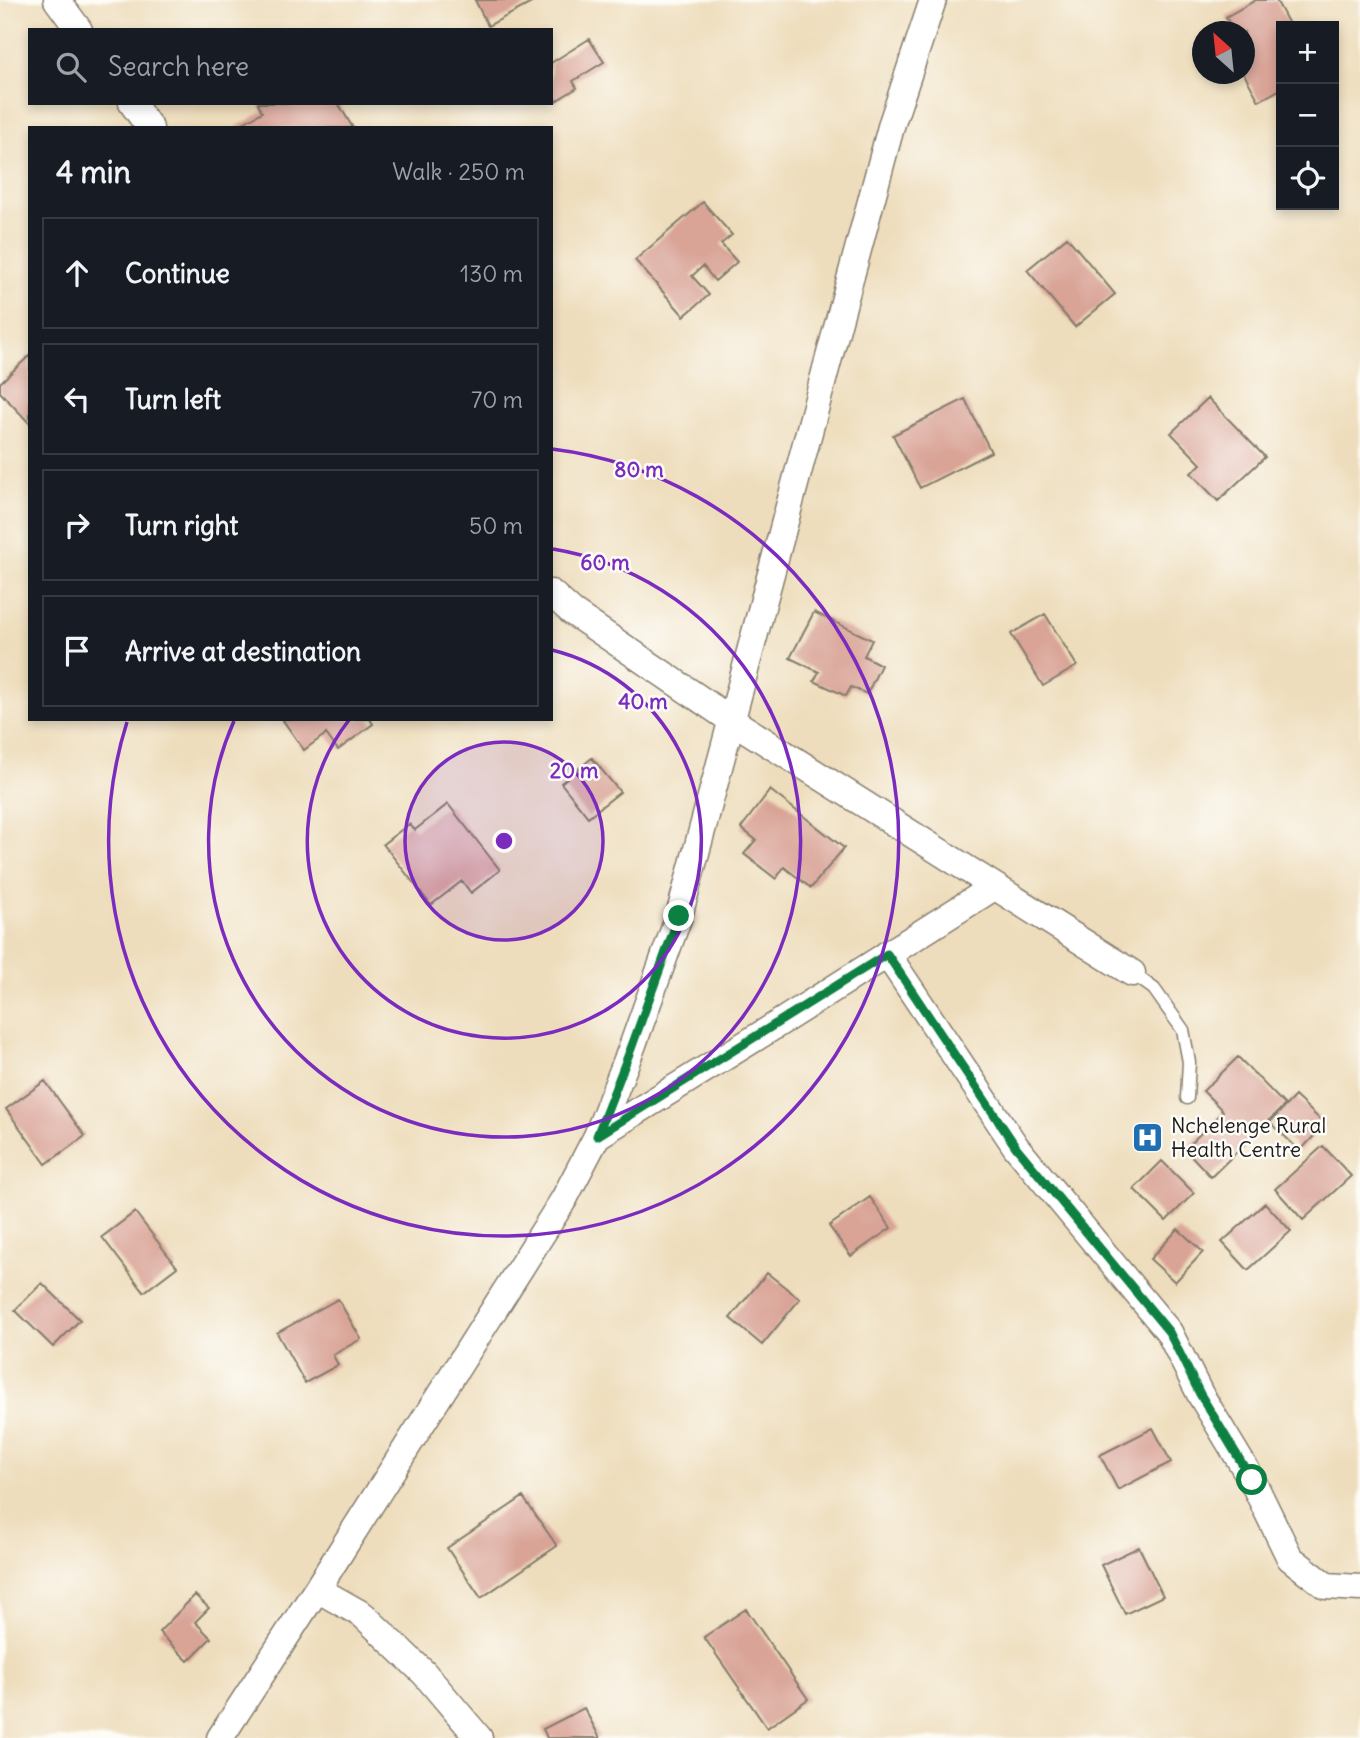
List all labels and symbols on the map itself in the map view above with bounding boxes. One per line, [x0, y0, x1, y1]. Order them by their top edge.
north arrow [1192, 21, 1255, 84]
text: 80 m [614, 456, 664, 483]
text: 60 m [580, 549, 630, 576]
text: 40 m [618, 688, 668, 715]
text: 20 m [550, 757, 599, 784]
centre of rings [492, 829, 516, 853]
route end [663, 900, 694, 931]
place label: Nchelenge Rural Health Centre [1171, 1112, 1326, 1163]
hospital icon: Nchelenge Rural Health Centre [1131, 1121, 1165, 1155]
route start [1236, 1464, 1267, 1495]

